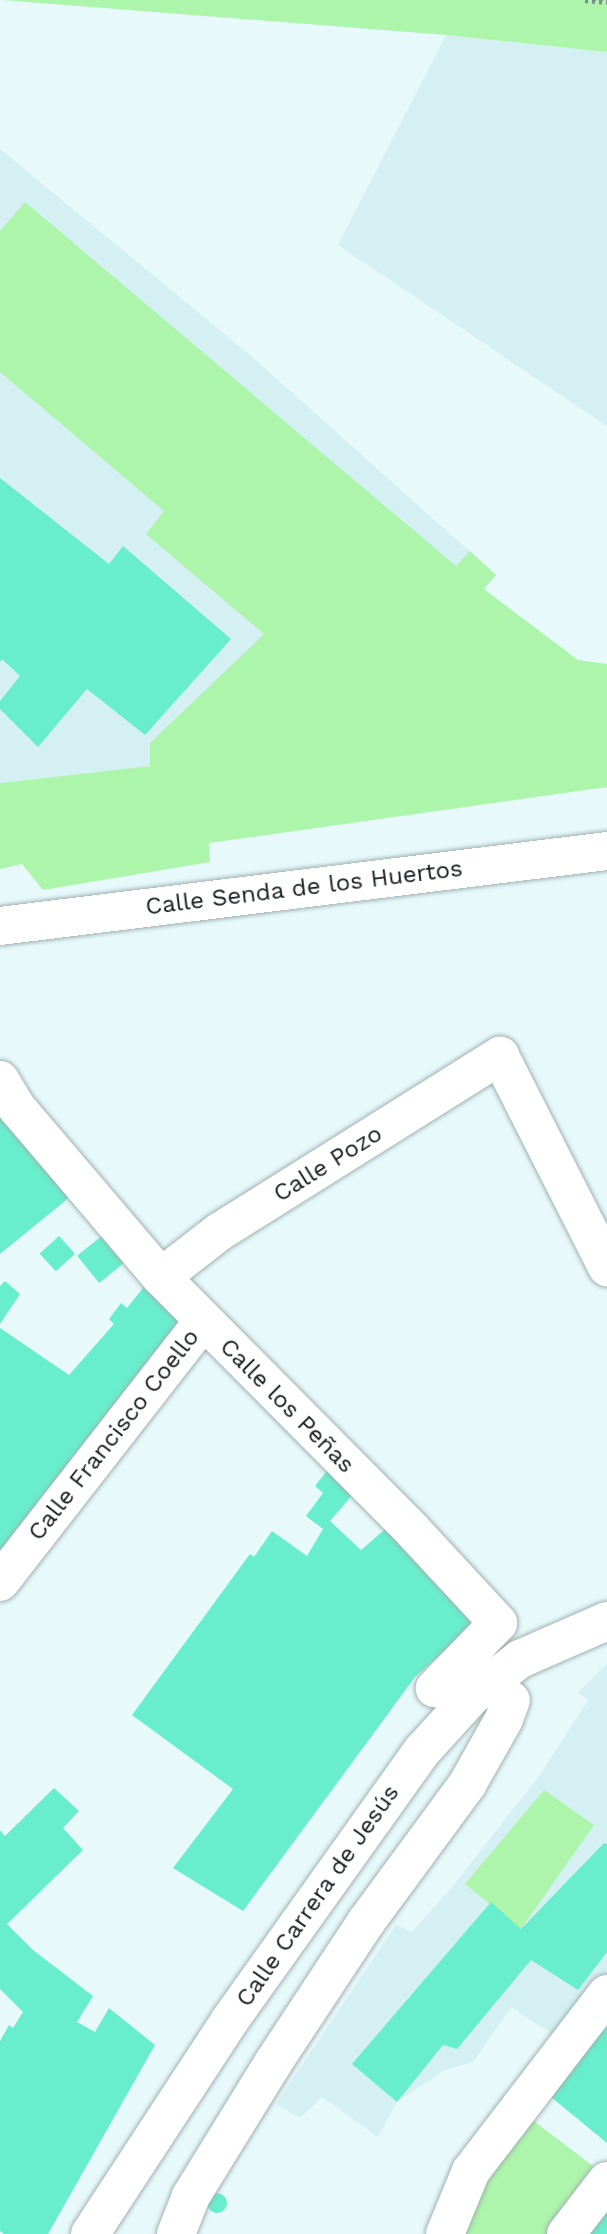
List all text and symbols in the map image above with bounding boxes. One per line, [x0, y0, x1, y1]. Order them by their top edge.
street label: Calle Senda de los Huertos [144, 854, 464, 922]
street label: Calle Pozo [268, 1119, 388, 1209]
street label: Calle Francisco Coello [22, 1323, 206, 1547]
street label: Calle los Peñas [214, 1333, 360, 1479]
street label: Calle Carrera de Jesús [230, 1779, 406, 2013]

